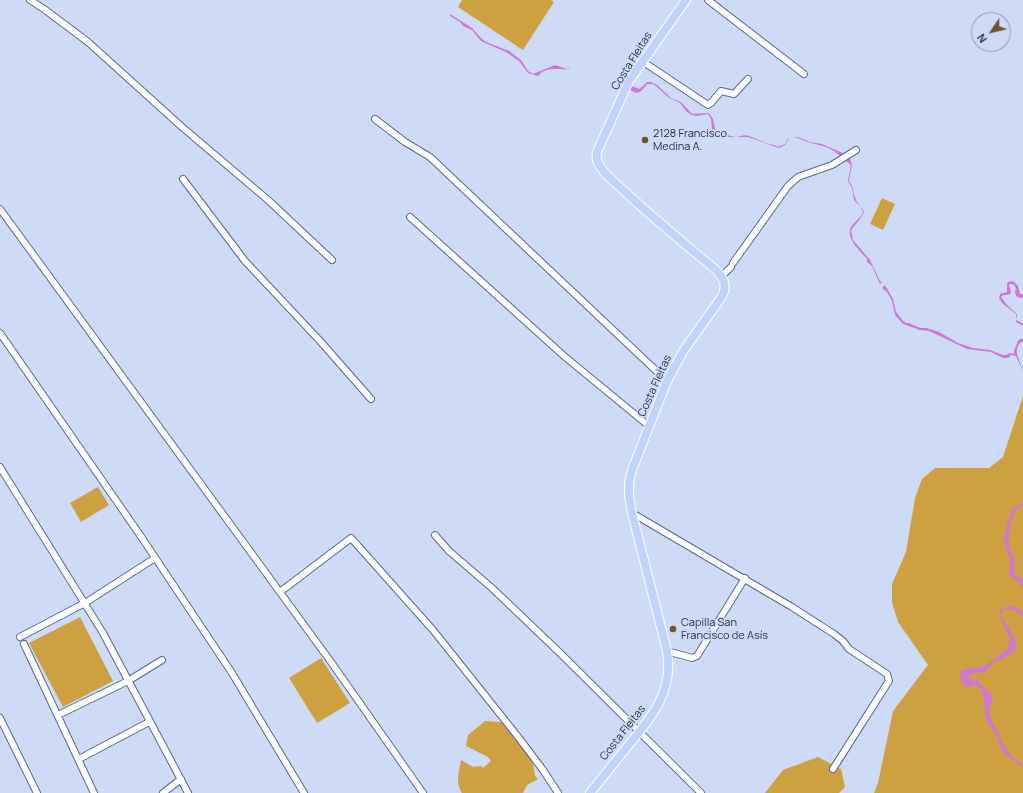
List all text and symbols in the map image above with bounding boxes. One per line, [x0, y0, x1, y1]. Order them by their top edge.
north arrow [971, 12, 1011, 52]
street label: Costa Fleitas [609, 29, 655, 93]
text: N [973, 31, 990, 46]
place label: 2128 Francisco Medina A. [653, 127, 727, 153]
marker: 2128 Francisco Medina A. [640, 135, 650, 145]
street label: Costa Fleitas [636, 353, 674, 419]
place label: Capilla San Francisco de Asís [681, 616, 768, 642]
marker: Capilla San Francisco de Asís [668, 624, 678, 634]
street label: Costa Fleitas [597, 703, 649, 763]

